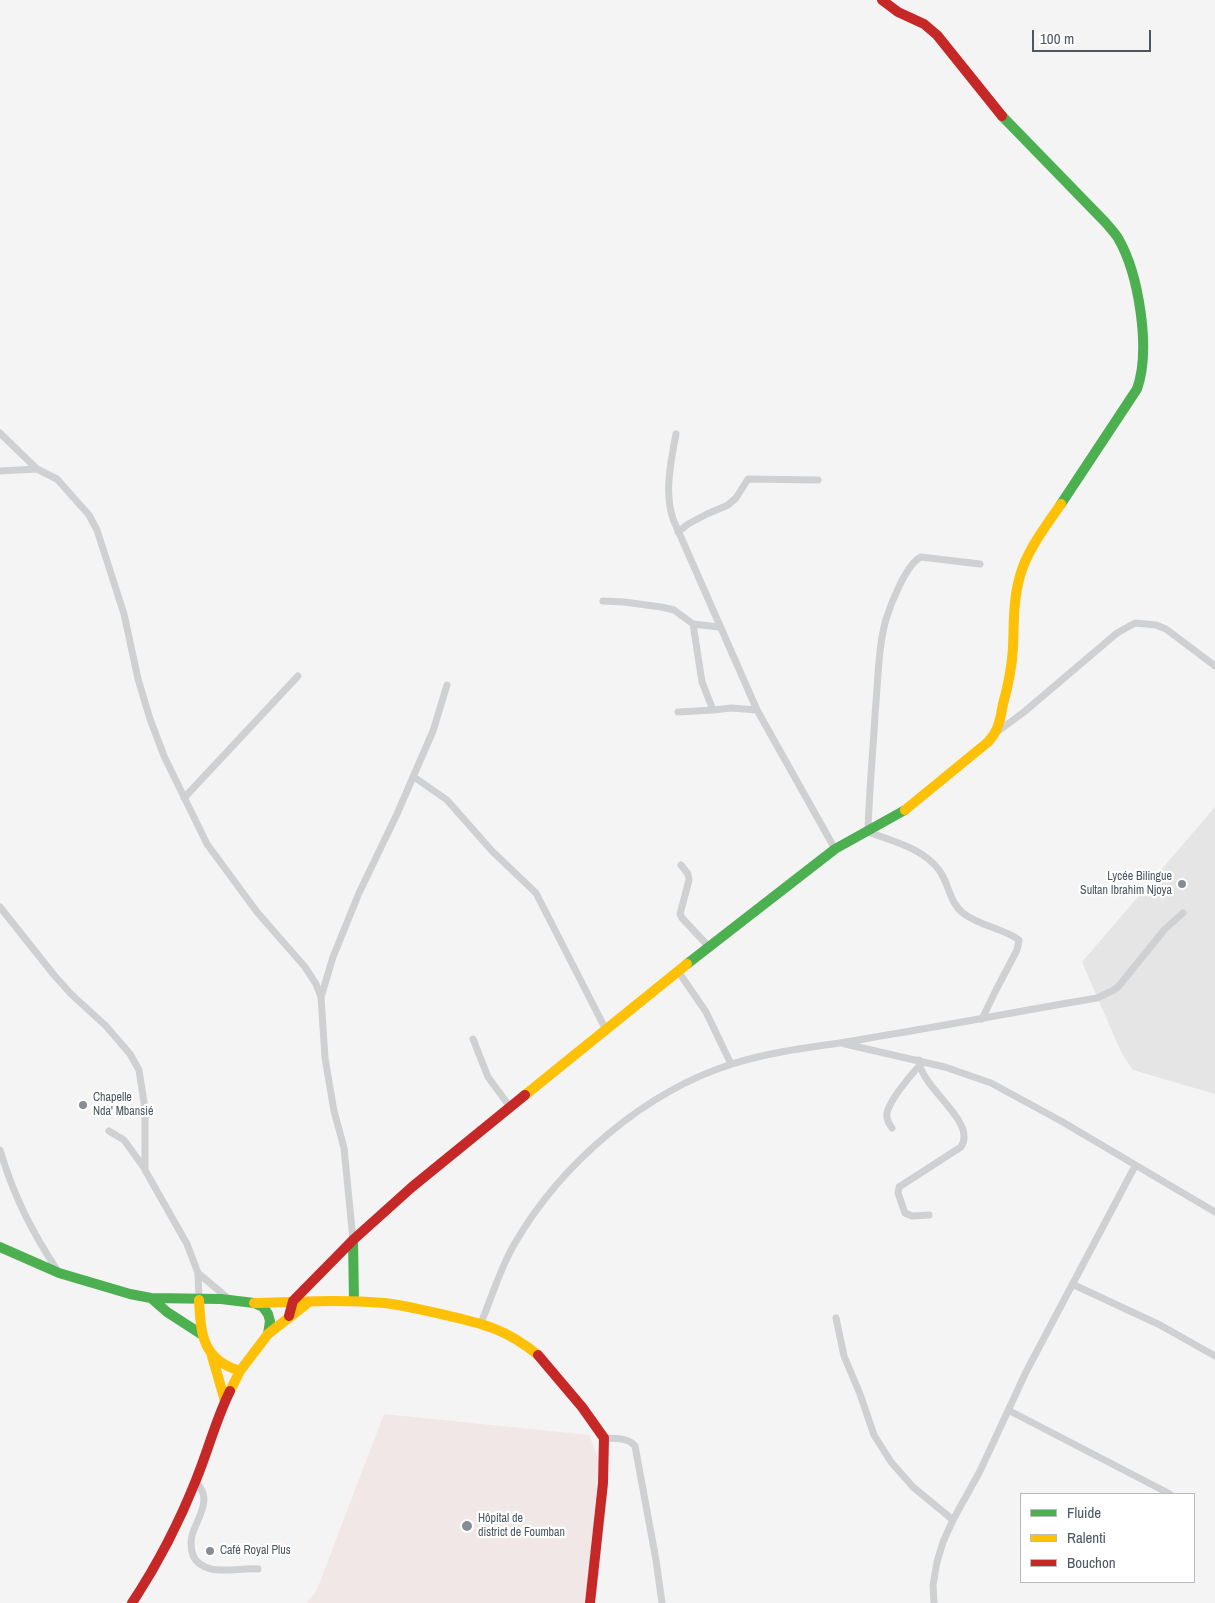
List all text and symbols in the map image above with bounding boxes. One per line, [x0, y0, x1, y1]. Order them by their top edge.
scale bar [1035, 20, 1154, 52]
text: 100 m [1040, 28, 1074, 49]
place label: Lycée Bilingue Sultan Ibrahim Njoya [1080, 870, 1172, 898]
marker: Lycée Bilingue Sultan Ibrahim Njoya [1176, 878, 1188, 890]
place label: Chapelle Nda' Mbansié [93, 1091, 153, 1119]
marker: Chapelle Nda' Mbansié [77, 1099, 89, 1111]
legend [1020, 1493, 1195, 1583]
text: Fluide [1067, 1502, 1101, 1523]
place label: Hôpital de district de Foumban [478, 1512, 565, 1540]
marker: Hôpital de district de Foumban [460, 1519, 474, 1533]
text: Ralenti [1067, 1527, 1106, 1548]
place label: Café Royal Plus [220, 1544, 291, 1558]
marker: Café Royal Plus [204, 1545, 216, 1557]
text: Bouchon [1067, 1552, 1116, 1573]

